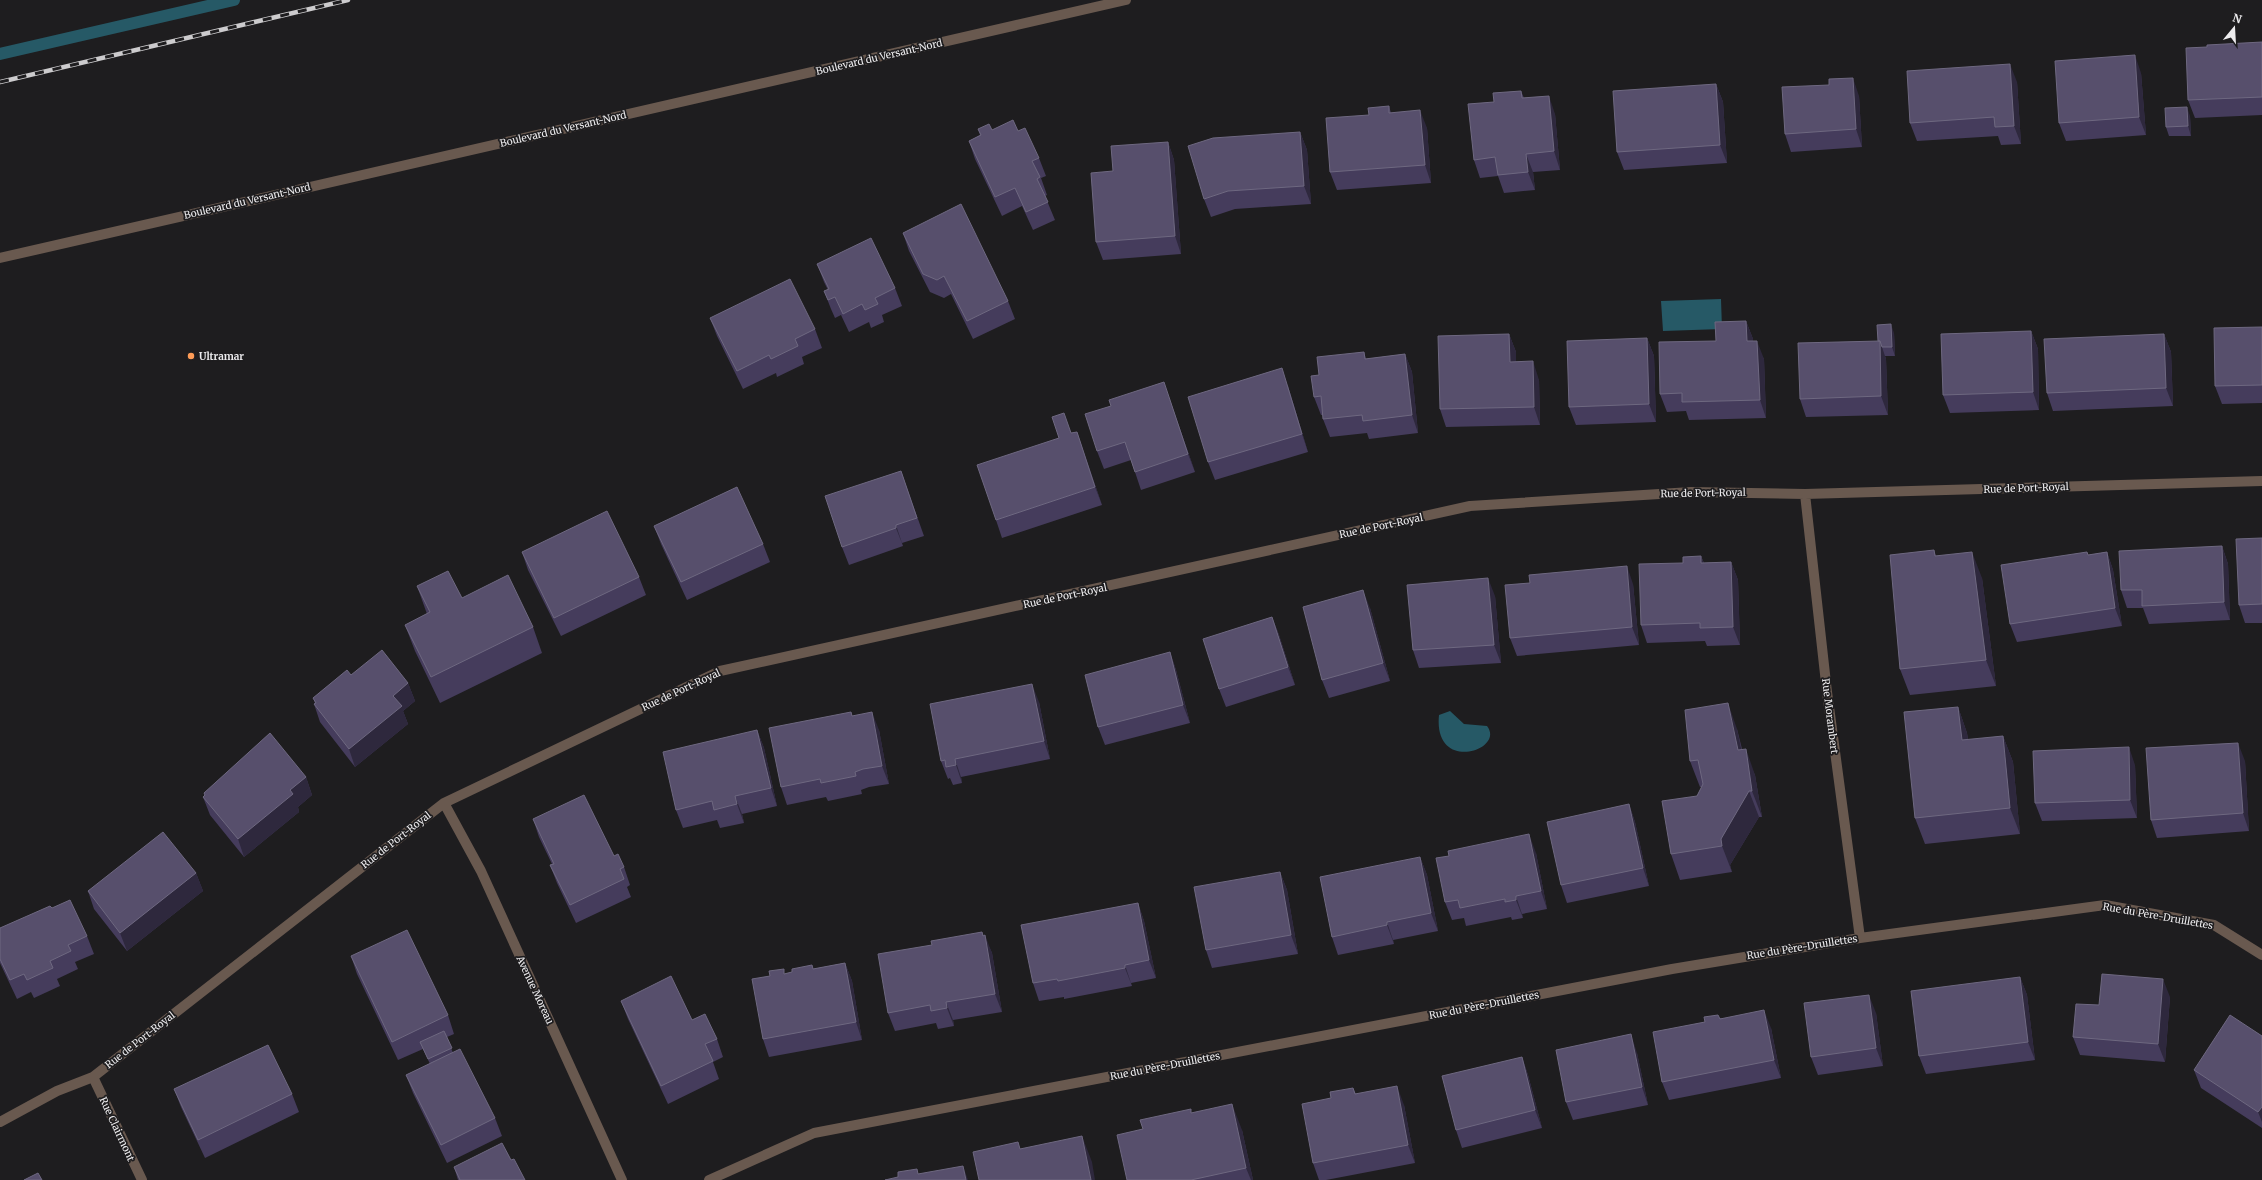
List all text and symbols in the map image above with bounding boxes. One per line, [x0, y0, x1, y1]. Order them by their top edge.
north arrow [2214, 8, 2254, 48]
text: N [2231, 10, 2244, 27]
street label: Boulevard du Versant-Nord [814, 36, 944, 78]
street label: Boulevard du Versant-Nord [498, 108, 628, 150]
street label: Boulevard du Versant-Nord [182, 180, 312, 222]
place label: Ultramar [199, 350, 244, 363]
marker: Ultramar [186, 351, 196, 361]
street label: Rue de Port-Royal [1983, 480, 2069, 496]
street label: Rue de Port-Royal [1660, 486, 1746, 500]
street label: Rue de Port-Royal [1338, 511, 1424, 541]
street label: Rue de Port-Royal [1022, 581, 1108, 611]
street label: Rue de Port-Royal [640, 666, 722, 714]
street label: Rue Morambert [1819, 678, 1841, 754]
street label: Rue de Port-Royal [358, 809, 434, 871]
street label: Rue du Père-Druillettes [2102, 900, 2214, 932]
street label: Rue du Père-Druillettes [1746, 932, 1858, 962]
street label: Avenue Moreau [513, 953, 557, 1026]
street label: Rue du Père-Druillettes [1428, 988, 1540, 1022]
street label: Rue de Port-Royal [102, 1009, 178, 1071]
street label: Rue du Père-Druillettes [1109, 1049, 1221, 1083]
street label: Rue Clairmont [96, 1095, 138, 1163]

